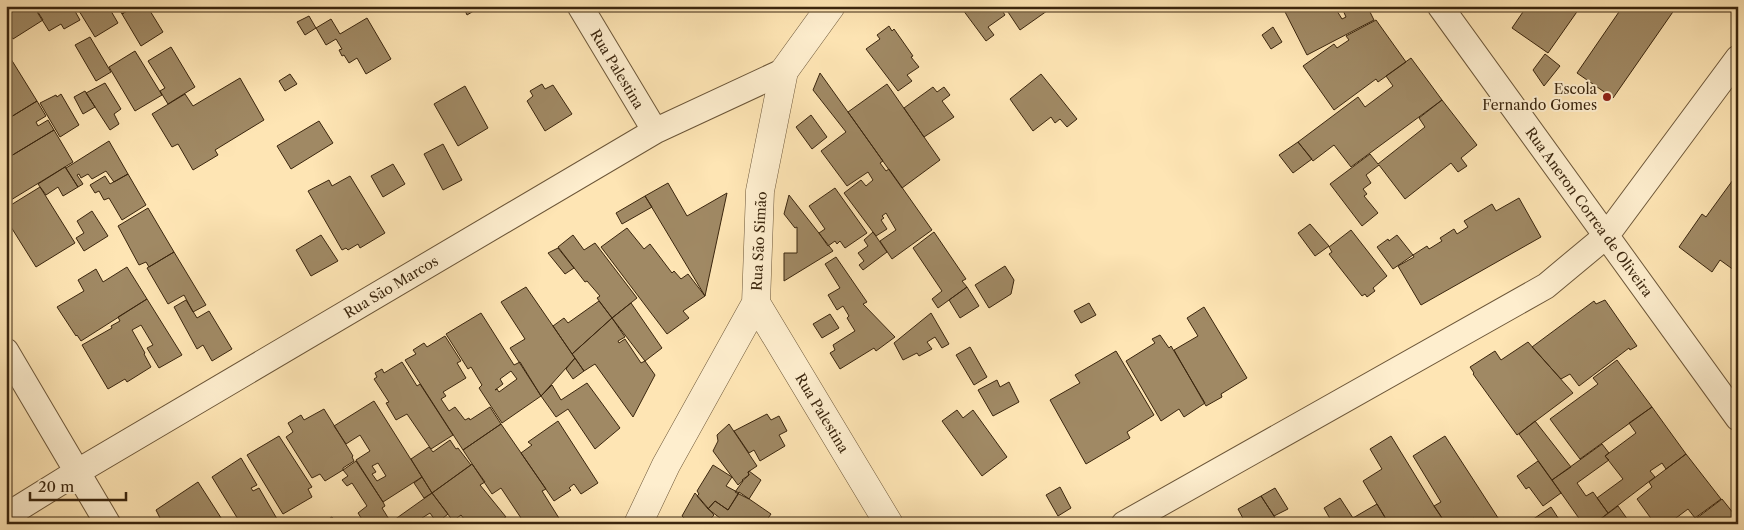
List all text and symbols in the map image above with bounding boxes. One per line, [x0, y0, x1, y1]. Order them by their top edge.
street label: Rua Palestina [586, 26, 648, 113]
place label: Escola Fernando Gomes [1482, 80, 1598, 114]
marker: Escola Fernando Gomes [1601, 91, 1613, 103]
street label: Rua Aneron Correa de Oliveira [1521, 124, 1657, 301]
street label: Rua São Simão [747, 191, 771, 291]
street label: Rua São Marcos [341, 252, 441, 322]
street label: Rua Palestina [791, 370, 853, 457]
scale bar [30, 470, 126, 502]
text: 20 m [38, 477, 74, 496]

